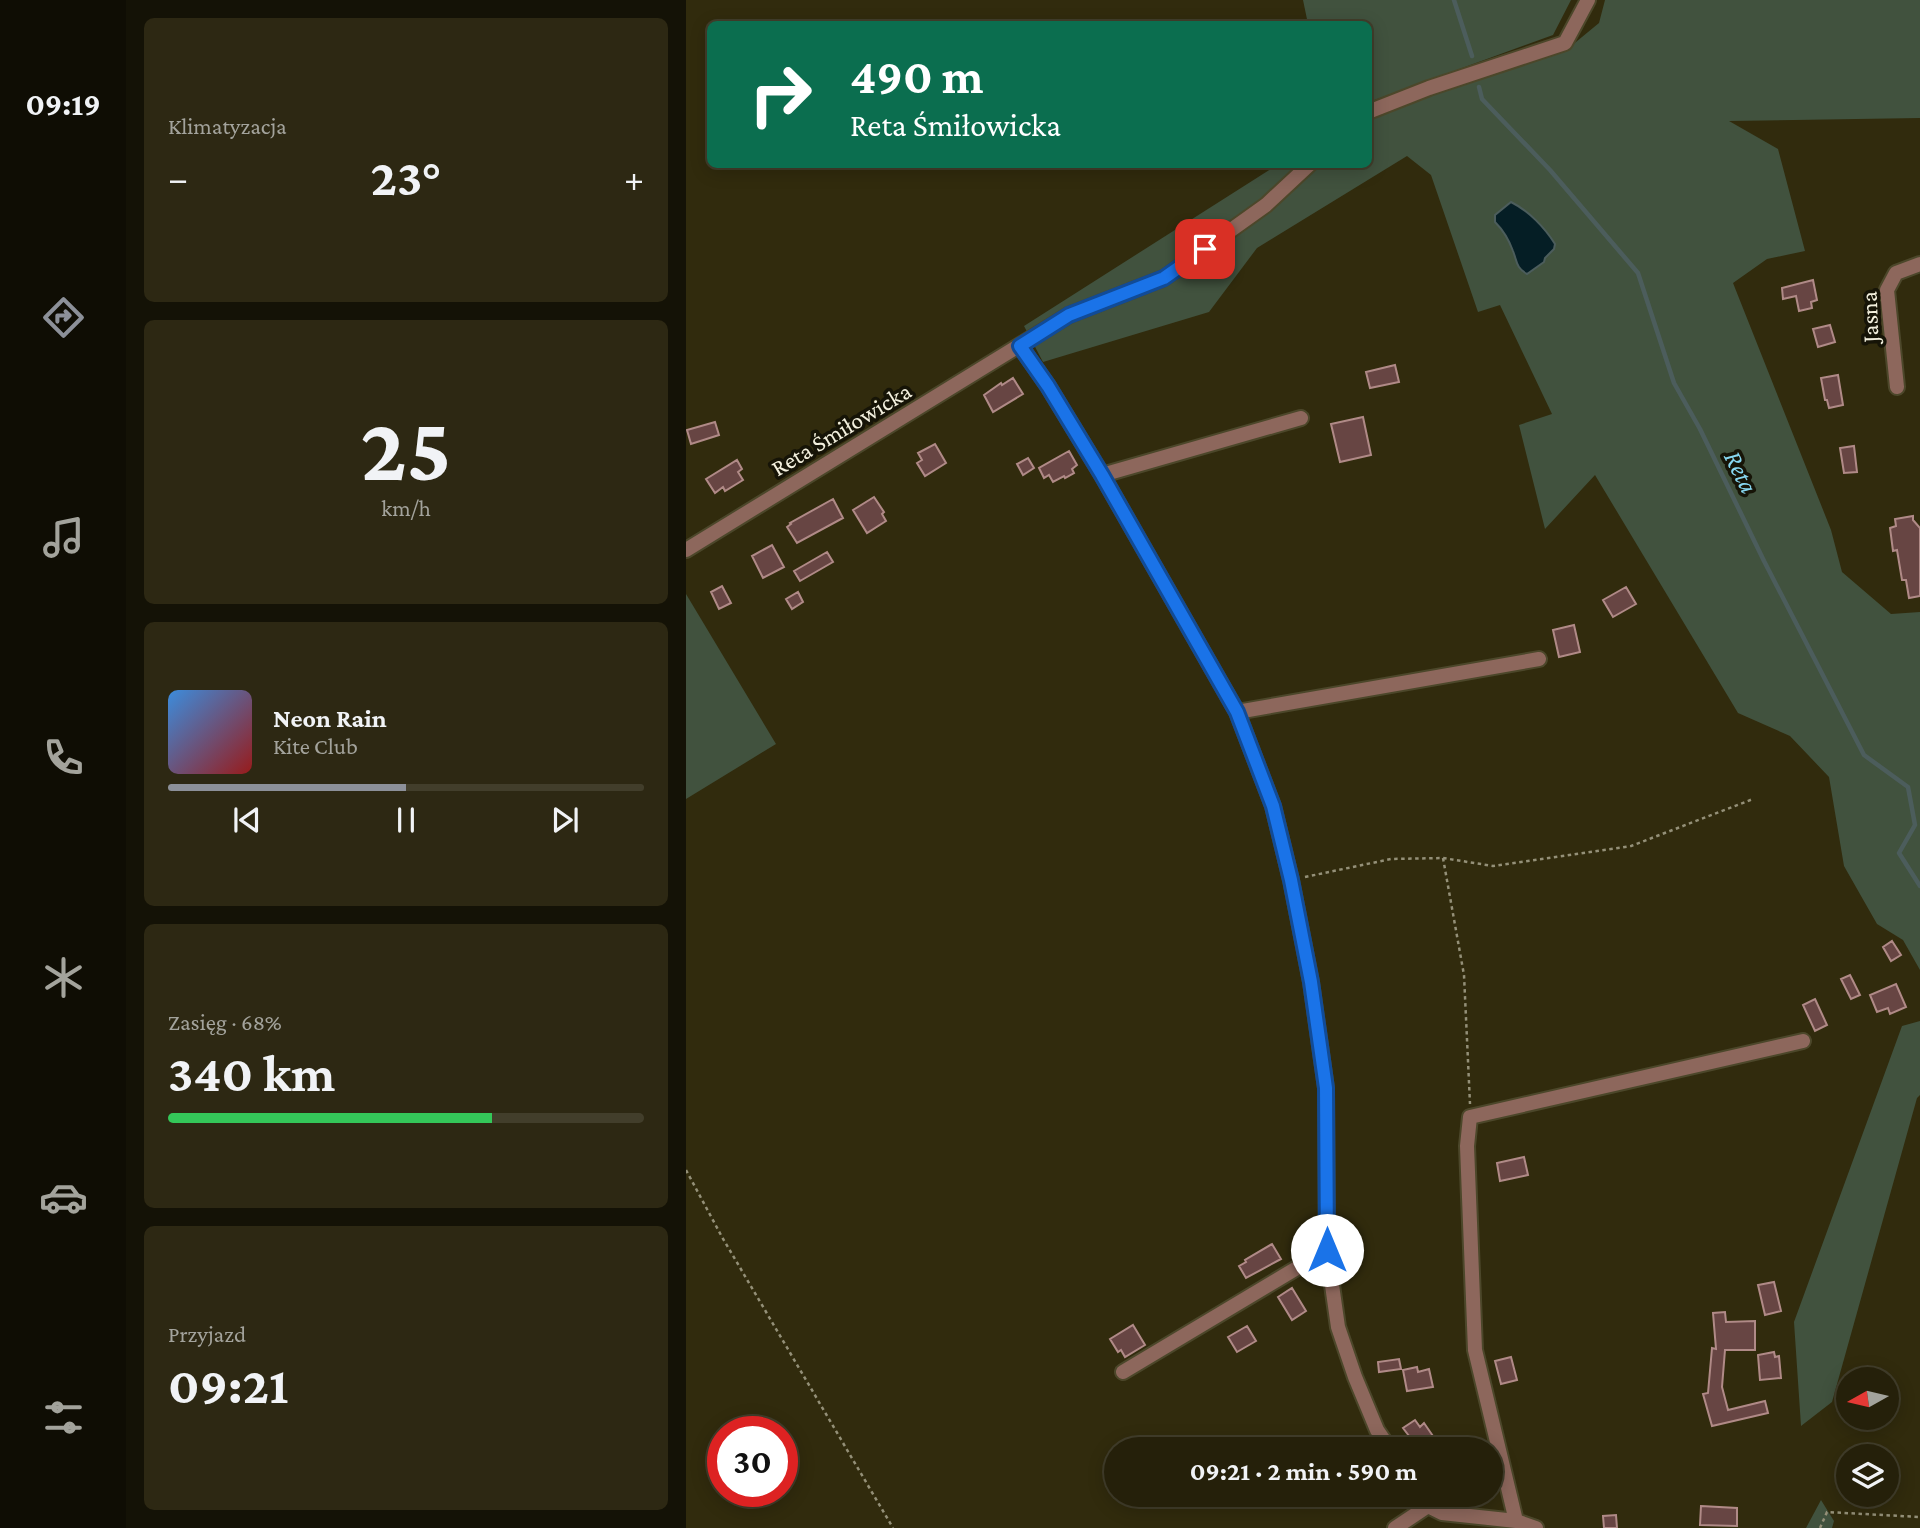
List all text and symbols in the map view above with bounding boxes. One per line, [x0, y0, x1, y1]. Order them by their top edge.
icon: right [735, 49, 826, 140]
text: 490 m [850, 49, 984, 104]
text: 09:19 [25, 86, 101, 122]
text: Reta Śmiłowicka [850, 107, 1061, 143]
text: Klimatyzacja [168, 113, 287, 139]
text: 23° [370, 148, 442, 206]
text: − [168, 157, 188, 199]
text: + [624, 157, 644, 199]
pin [1175, 219, 1235, 279]
icon: arrive [1186, 230, 1224, 268]
street label: Jasna [1855, 291, 1883, 345]
icon: directions [39, 293, 88, 342]
street label: Reta Śmiłowicka [766, 377, 916, 481]
text: 25 [361, 398, 452, 500]
water label: Reta [1718, 446, 1764, 498]
text: km/h [381, 495, 431, 521]
icon: music [39, 513, 88, 562]
text: Neon Rain [273, 704, 387, 733]
icon: phone [39, 733, 88, 782]
text: Kite Club [273, 733, 358, 759]
icon: previous [228, 801, 266, 839]
icon: pause [387, 801, 425, 839]
icon: next [546, 801, 584, 839]
icon: climate [39, 953, 88, 1002]
text: Zasięg · 68% [168, 1009, 282, 1035]
text: 340 km [168, 1044, 335, 1102]
icon: car [39, 1173, 88, 1222]
position arrow [1290, 1213, 1364, 1287]
text: Przyjazd [168, 1321, 246, 1347]
text: 09:21 [168, 1356, 288, 1414]
north arrow [1836, 1367, 1899, 1430]
map controls [1836, 1367, 1899, 1507]
icon: filters [39, 1393, 88, 1442]
speed limit sign: 30 [707, 1416, 798, 1507]
button: layers [1836, 1444, 1899, 1507]
text: 09:21 · 2 min · 590 m [1190, 1457, 1417, 1486]

